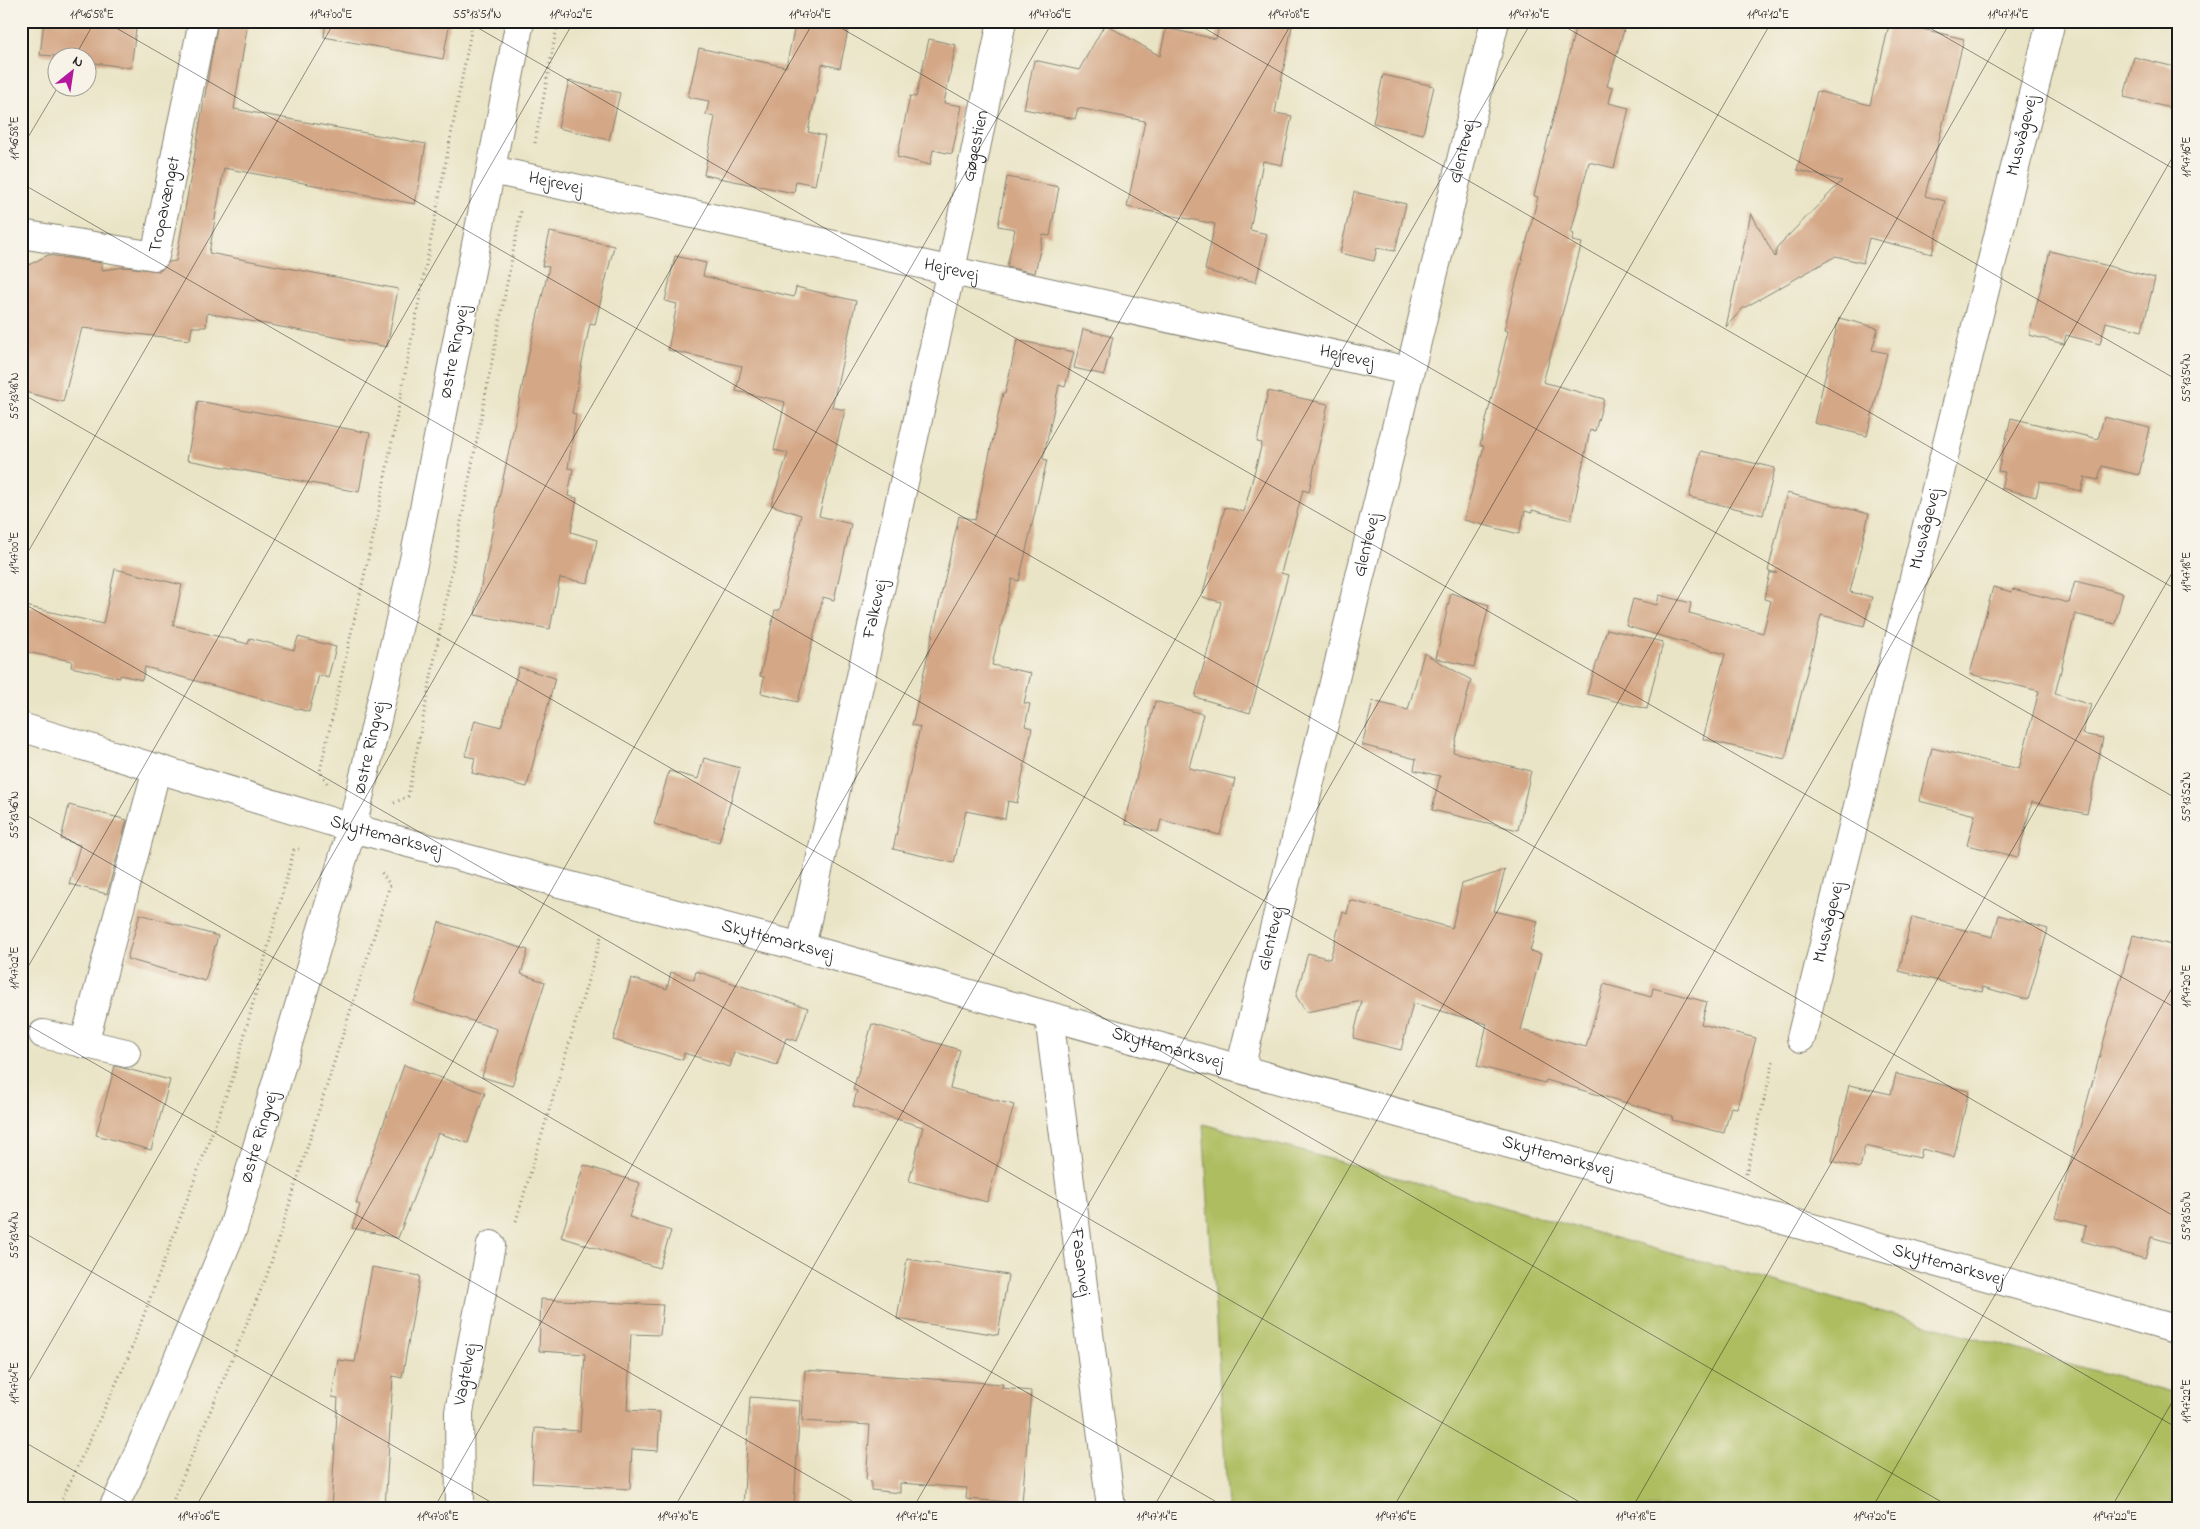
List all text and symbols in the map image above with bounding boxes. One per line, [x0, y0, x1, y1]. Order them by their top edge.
text: 11°46'58"E [70, 6, 114, 24]
text: 11°47'00"E [310, 6, 352, 24]
text: 55°13'51"N [453, 6, 501, 24]
text: 11°47'02"E [549, 6, 593, 24]
text: 11°47'04"E [789, 6, 831, 24]
text: 11°47'06"E [1029, 6, 1071, 24]
text: 11°47'08"E [1268, 6, 1310, 24]
text: 11°47'10"E [1508, 6, 1550, 24]
text: 11°47'12"E [1747, 6, 1789, 24]
text: 11°47'14"E [1988, 6, 2028, 24]
north arrow [48, 48, 98, 98]
text: N [68, 51, 87, 73]
street label: Musvågevej [2000, 92, 2045, 179]
street label: Gøgestien [956, 108, 996, 184]
text: 11°46'58"E [6, 116, 24, 160]
street label: Glentevej [1443, 117, 1484, 186]
text: 11°47'16"E [2178, 136, 2196, 178]
street label: Tropavænget [143, 154, 188, 256]
street label: Hejrevej [526, 165, 586, 203]
street label: Hejrevej [921, 252, 981, 289]
street label: Østre Ringvej [433, 303, 477, 401]
street label: Hejrevej [1317, 339, 1377, 376]
text: 55°13'54"N [2178, 353, 2196, 403]
text: 55°13'48"N [6, 372, 24, 420]
street label: Musvågevej [1904, 486, 1949, 572]
street label: Glentevej [1347, 510, 1388, 580]
text: 11°47'00"E [6, 532, 24, 574]
text: 11°47'18"E [2178, 552, 2196, 592]
street label: Falkevej [856, 577, 895, 642]
street label: Østre Ringvej [347, 699, 394, 797]
text: 55°13'52"N [2178, 772, 2196, 822]
text: 55°13'46"N [6, 791, 24, 839]
street label: Skyttemarksvej [327, 809, 445, 864]
street label: Musvågevej [1807, 879, 1852, 966]
street label: Glentevej [1251, 904, 1292, 973]
street label: Skyttemarksvej [718, 913, 837, 968]
text: 11°47'02"E [6, 946, 24, 990]
text: 11°47'20"E [2178, 964, 2196, 1008]
street label: Skyttemarksvej [1109, 1021, 1227, 1077]
street label: Østre Ringvej [234, 1088, 286, 1187]
street label: Skyttemarksvej [1499, 1129, 1617, 1185]
text: 55°13'50"N [2178, 1191, 2196, 1241]
text: 55°13'44"N [6, 1211, 24, 1259]
street label: Fasanvej [1063, 1226, 1097, 1298]
street label: Skyttemarksvej [1889, 1238, 2007, 1294]
street label: Vagtelvej [447, 1341, 485, 1409]
text: 11°47'04"E [6, 1362, 24, 1404]
text: 11°47'22"E [2178, 1379, 2196, 1423]
text: 11°47'06"E [178, 1508, 220, 1526]
text: 11°47'08"E [417, 1508, 459, 1526]
text: 11°47'10"E [657, 1508, 699, 1526]
text: 11°47'12"E [896, 1508, 938, 1526]
text: 11°47'14"E [1137, 1508, 1177, 1526]
text: 11°47'16"E [1375, 1508, 1417, 1526]
text: 11°47'18"E [1616, 1508, 1656, 1526]
text: 11°47'20"E [1853, 1508, 1897, 1526]
text: 11°47'22"E [2093, 1508, 2137, 1526]

